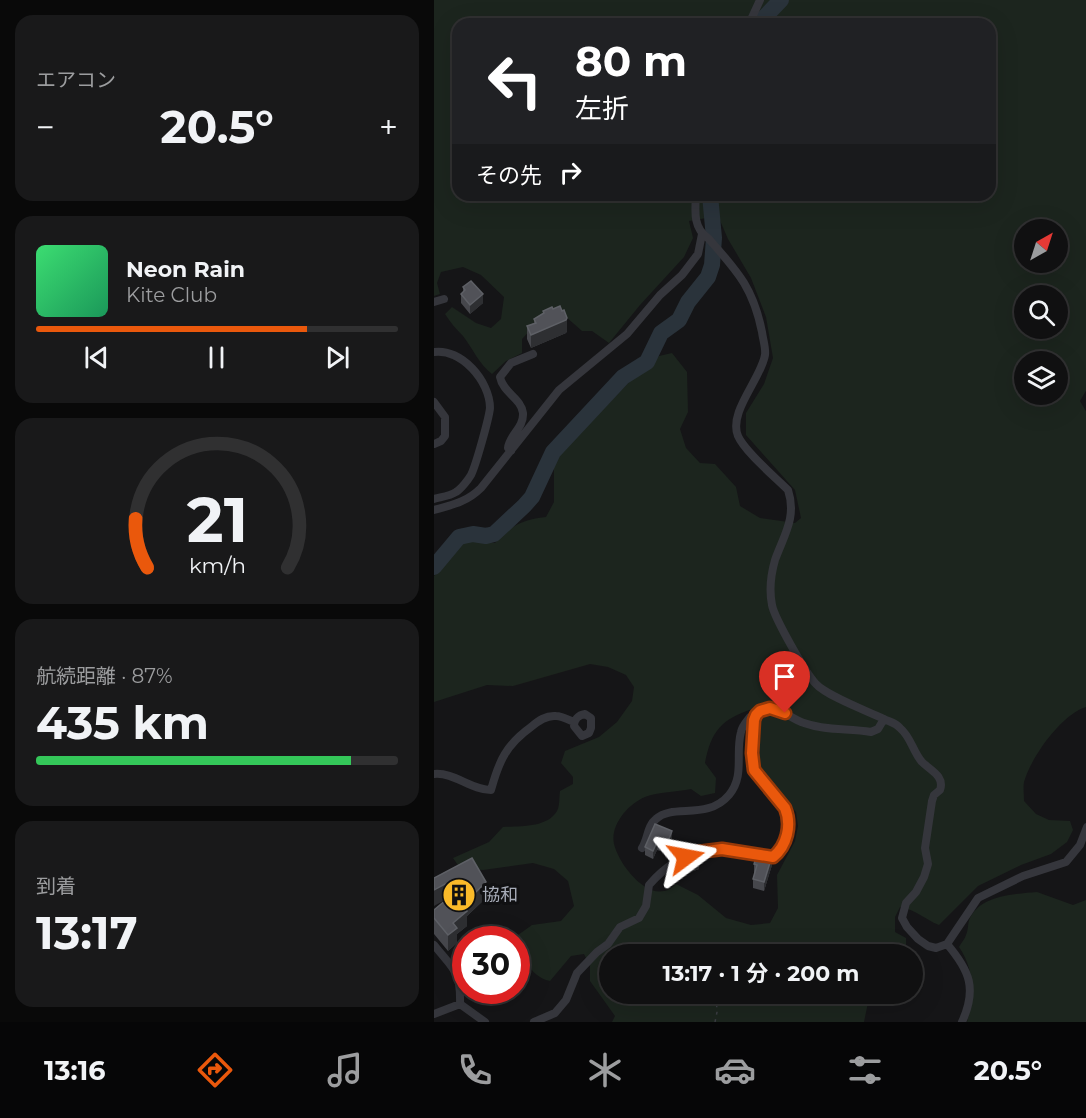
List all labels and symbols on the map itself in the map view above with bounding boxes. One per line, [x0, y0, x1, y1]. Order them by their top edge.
north arrow [1014, 219, 1068, 273]
pin [759, 651, 810, 713]
position arrow [654, 825, 718, 889]
building icon: 協和 [441, 877, 477, 913]
place label: 協和 [482, 884, 518, 906]
speed limit sign: 30 [452, 926, 530, 1004]

